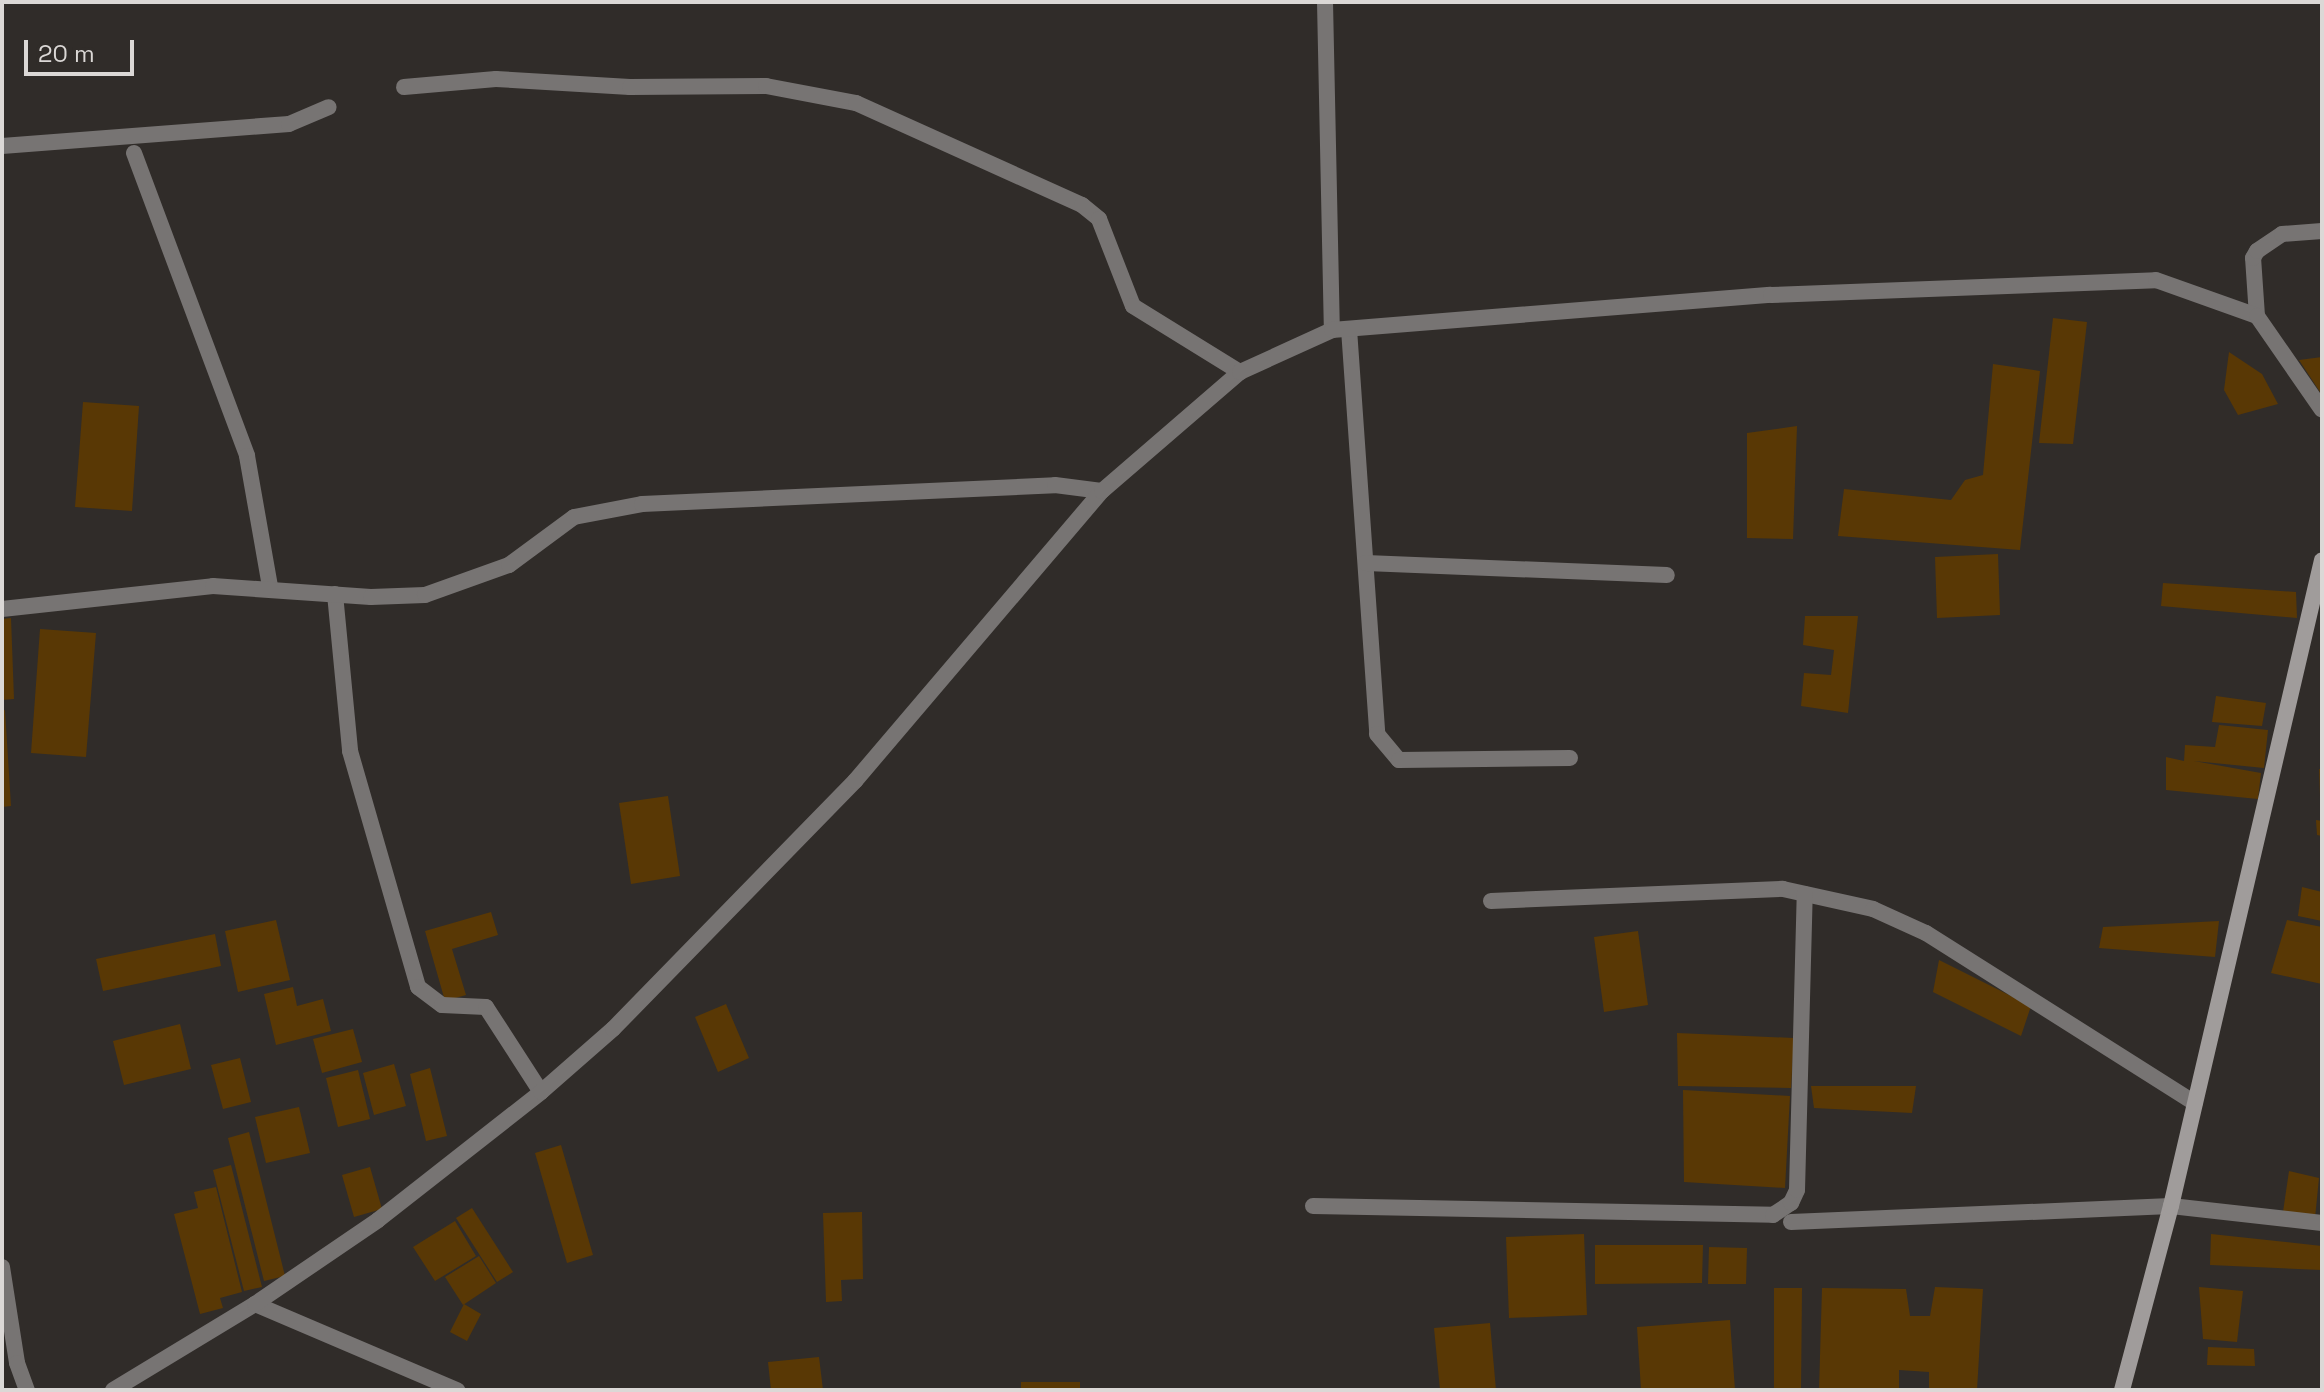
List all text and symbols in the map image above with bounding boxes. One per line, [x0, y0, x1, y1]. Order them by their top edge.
scale bar [28, 24, 138, 74]
text: 20 m [38, 38, 95, 69]

